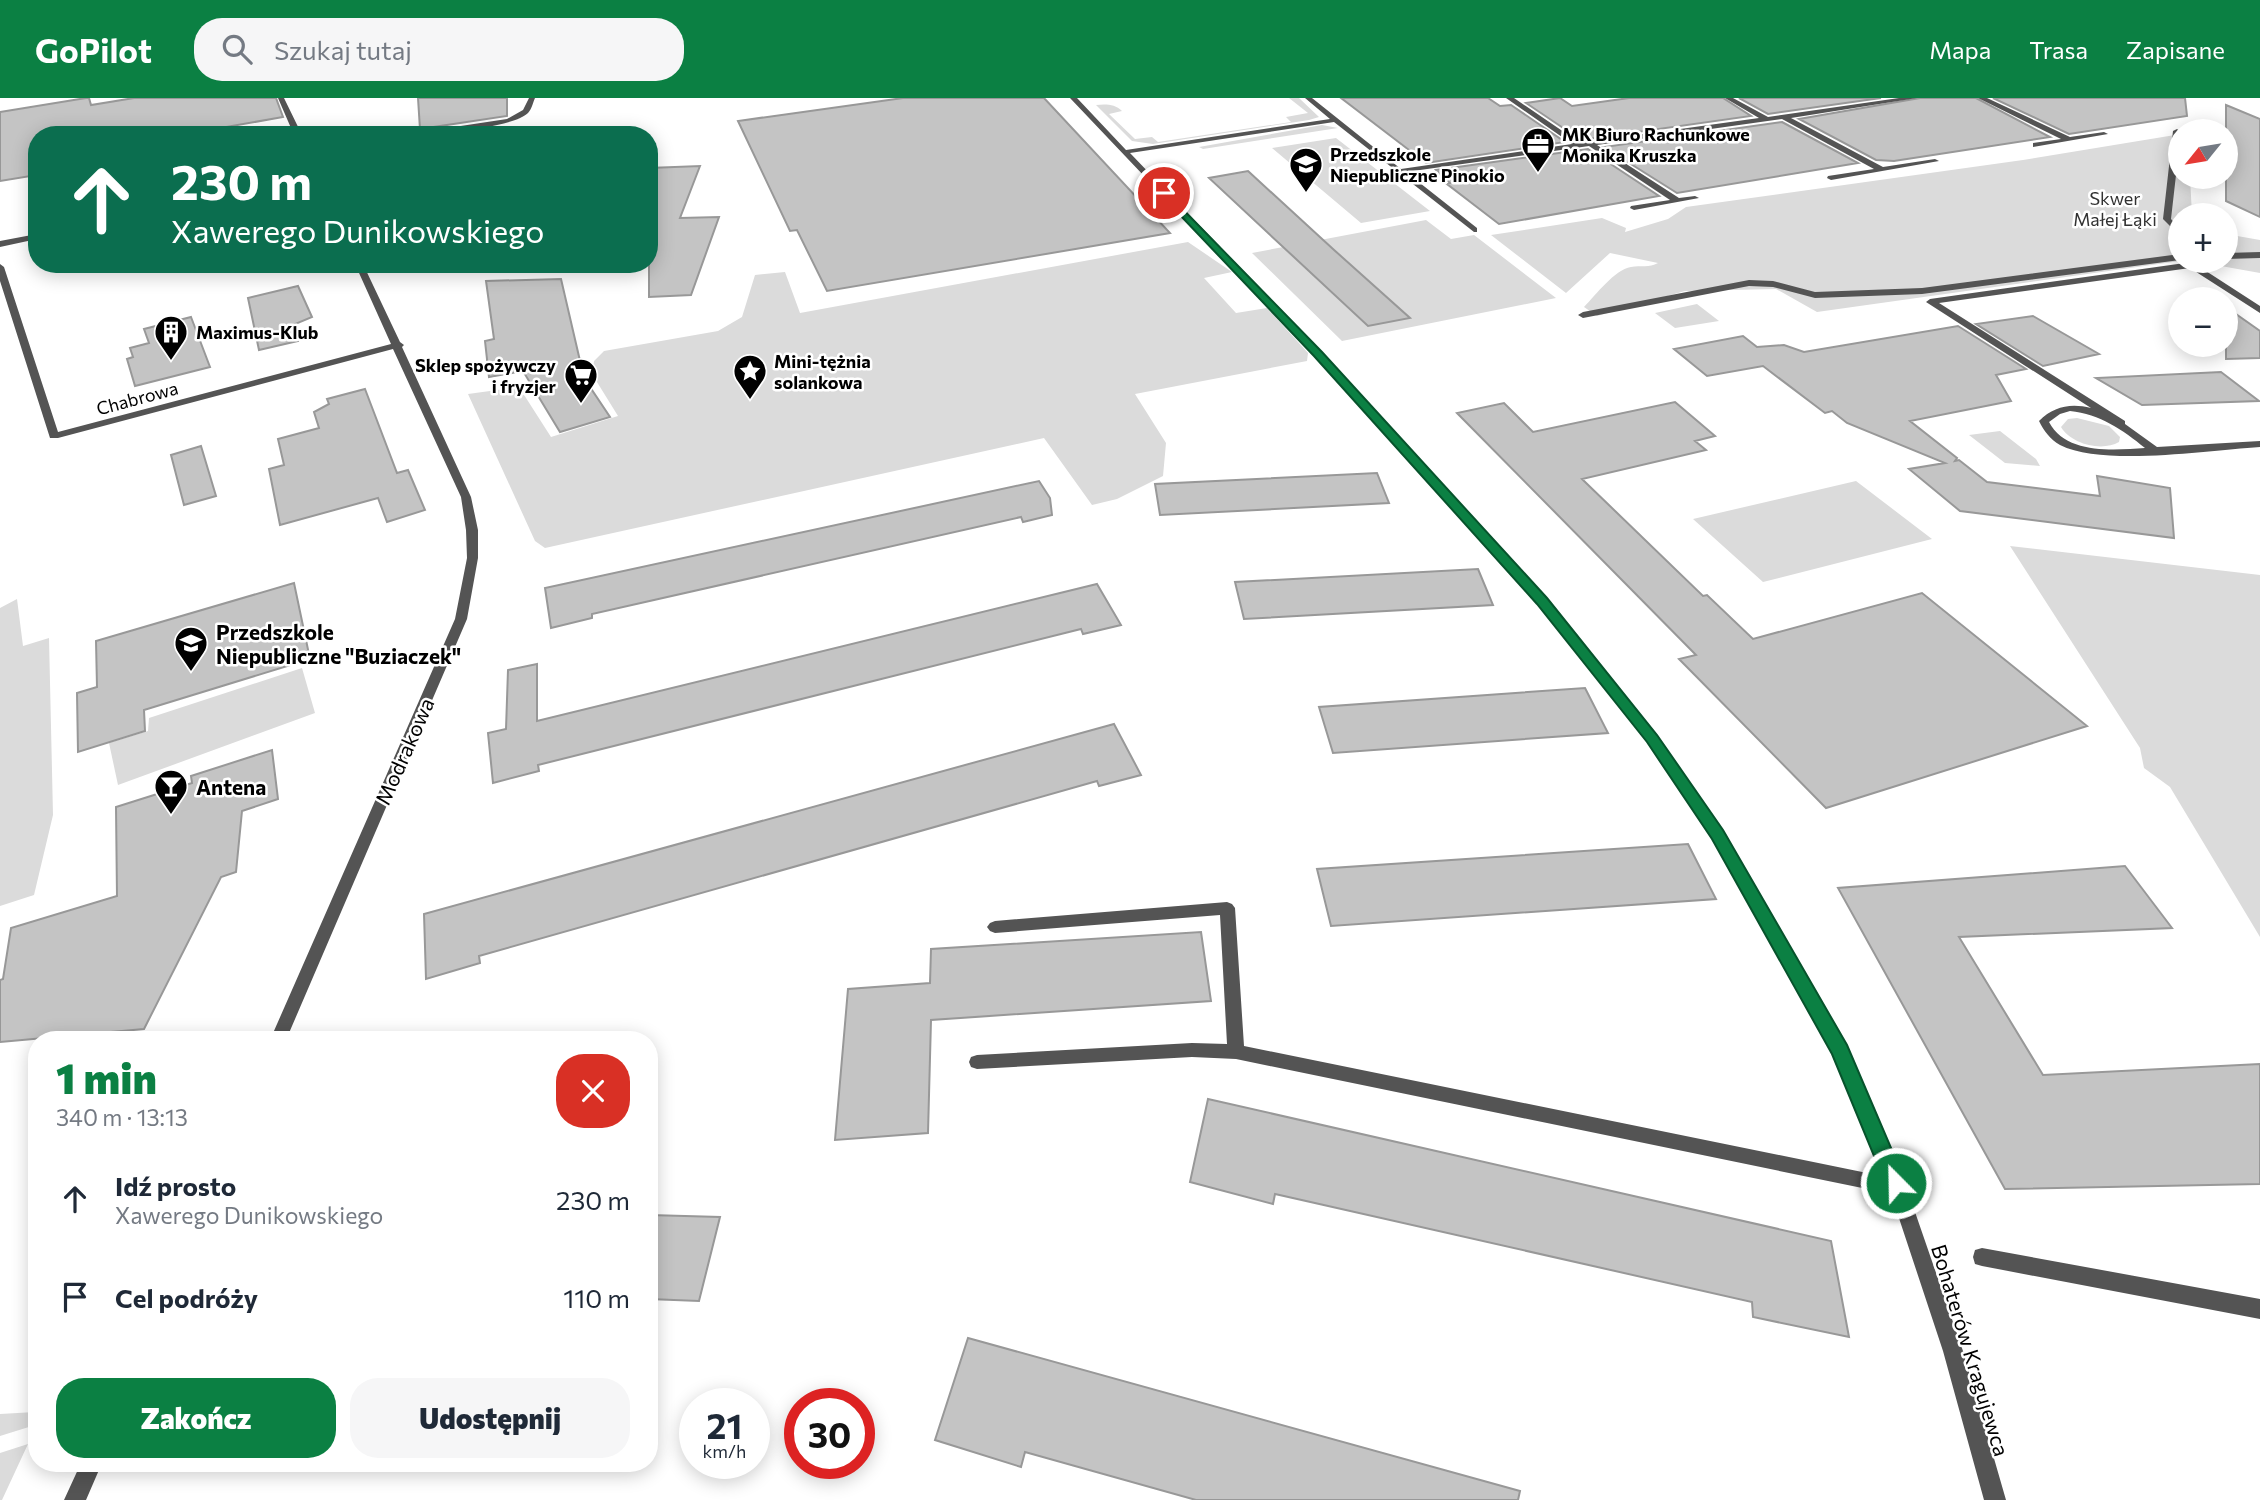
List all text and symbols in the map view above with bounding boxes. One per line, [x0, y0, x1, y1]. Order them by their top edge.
search box [194, 18, 684, 81]
text: GoPilot [35, 29, 152, 70]
icon: search [218, 30, 256, 68]
text: Szukaj tutaj [274, 34, 412, 65]
text: Mapa [1929, 35, 1991, 64]
text: Trasa [2029, 35, 2088, 64]
text: Zapisane [2126, 35, 2225, 64]
north arrow [2168, 119, 2238, 189]
map controls [2168, 119, 2238, 357]
place label: MK Biuro Rachunkowe Monika Kruszka [1562, 123, 1750, 166]
office icon: MK Biuro Rachunkowe Monika Kruszka [1519, 125, 1557, 174]
place label: Przedszkole Niepubliczne Pinokio [1330, 143, 1505, 186]
school or university icon: Przedszkole Niepubliczne Pinokio [1287, 145, 1325, 194]
text: 230 m [171, 150, 312, 210]
icon: ahead [56, 154, 147, 245]
pin [1134, 163, 1194, 223]
icon: arrive [1145, 174, 1183, 212]
park label: Skwer Małej Łąki [2073, 187, 2157, 230]
button: + [2168, 203, 2238, 273]
text: Xawerego Dunikowskiego [171, 210, 544, 250]
button: − [2168, 287, 2238, 357]
building icon: Maximus-Klub [152, 313, 190, 362]
place label: Maximus-Klub [196, 321, 319, 343]
place label: Mini-tężnia solankowa [774, 350, 871, 393]
place icon: Mini-tężnia solankowa [731, 352, 769, 401]
place label: Sklep spożywczy i fryzjer [415, 354, 557, 397]
supermarket icon: Sklep spożywczy i fryzjer [562, 356, 600, 405]
street label: Chabrowa [94, 377, 180, 419]
place label: Przedszkole Niepubliczne "Buziaczek" [216, 619, 461, 668]
school or university icon: Przedszkole Niepubliczne "Buziaczek" [172, 624, 210, 673]
street label: Modrakowa [369, 694, 439, 808]
bar icon: Antena [152, 767, 190, 816]
place label: Antena [196, 774, 266, 799]
text: 1 min [56, 1051, 157, 1103]
button: close [556, 1054, 630, 1128]
text: 340 m · 13:13 [56, 1103, 188, 1131]
position arrow [1859, 1146, 1933, 1220]
text: Idź prosto [115, 1170, 236, 1201]
icon: ahead [56, 1180, 94, 1218]
text: 230 m [556, 1184, 630, 1215]
text: Xawerego Dunikowskiego [115, 1201, 383, 1229]
street label: Bohaterów Kragujewca [1927, 1241, 2015, 1459]
icon: arrive [56, 1278, 94, 1316]
text: Cel podróży [115, 1282, 258, 1313]
text: 110 m [563, 1282, 630, 1313]
button: Zakończ [56, 1378, 336, 1458]
button: Udostępnij [350, 1378, 630, 1458]
speed limit sign: 30 [784, 1388, 875, 1479]
text: 21 [707, 1403, 742, 1446]
text: km/h [703, 1440, 746, 1462]

